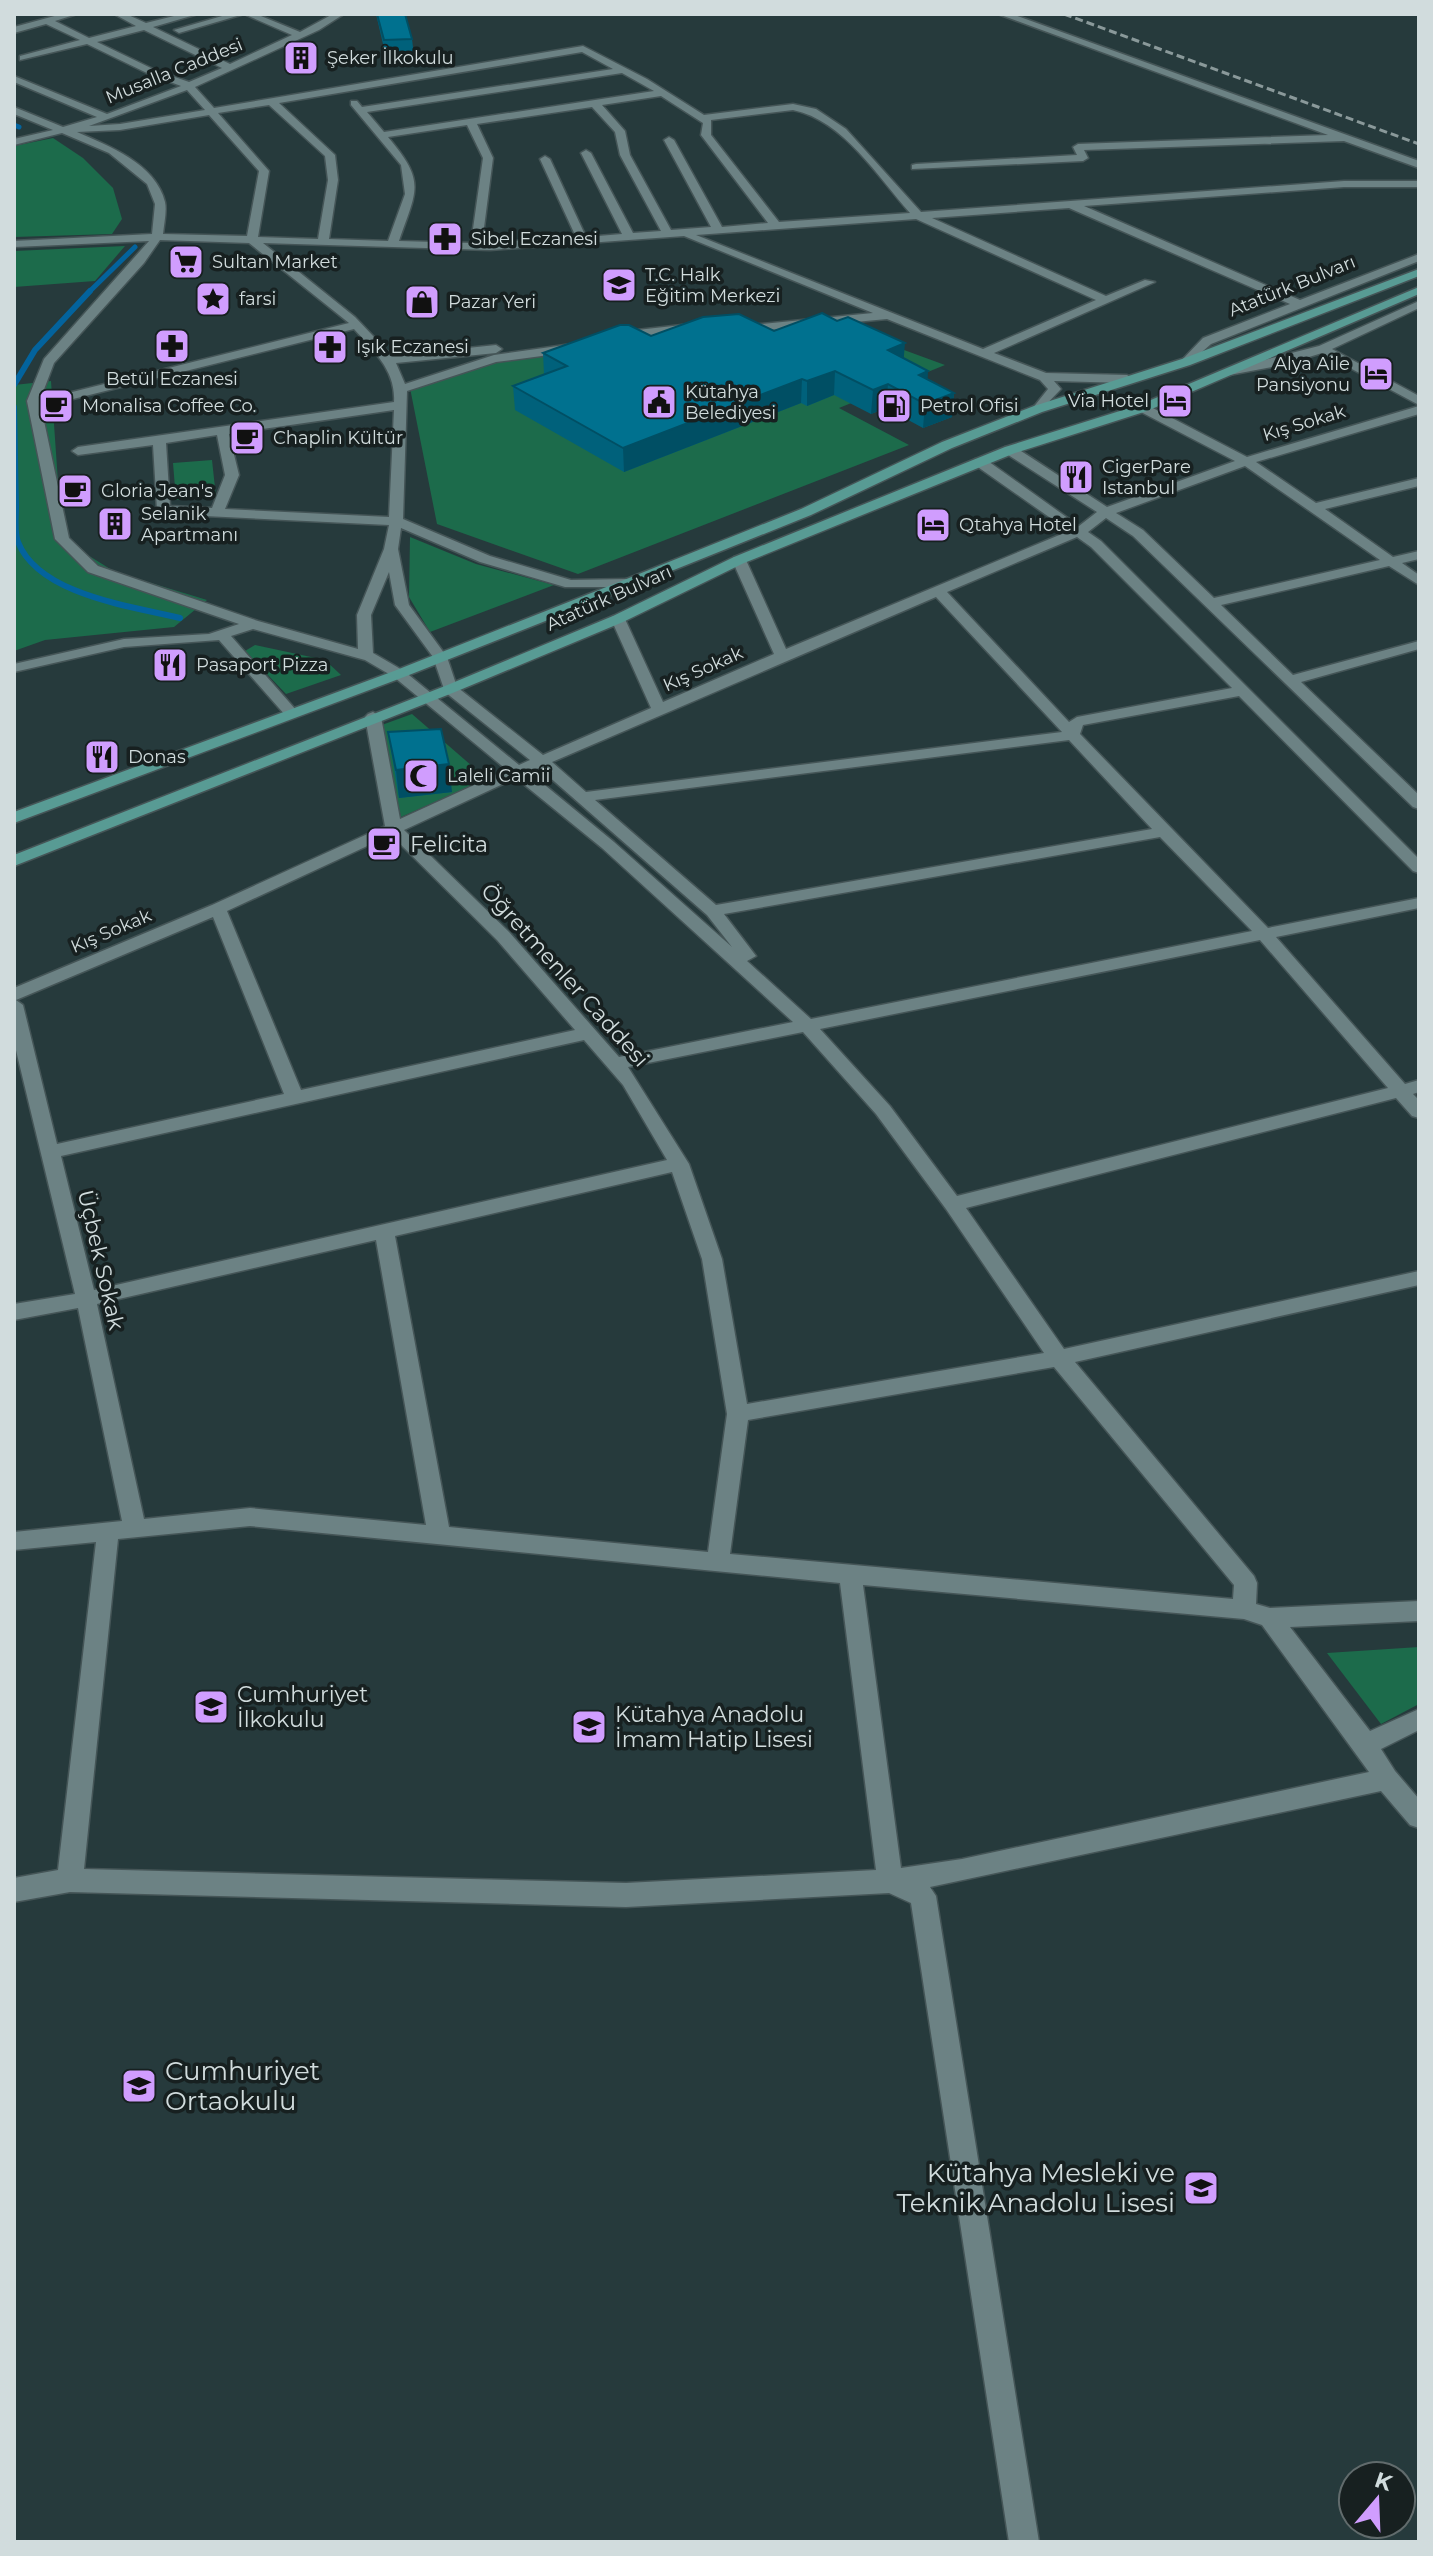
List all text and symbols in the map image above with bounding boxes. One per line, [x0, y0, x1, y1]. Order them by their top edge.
street label: Musalla Caddesi [102, 33, 246, 109]
building icon: Şeker İlkokulu [282, 39, 320, 77]
place label: Şeker İlkokulu [327, 47, 454, 69]
pharmacy icon: Sibel Eczanesi [426, 220, 464, 258]
place label: Sibel Eczanesi [471, 228, 598, 250]
supermarket icon: Sultan Market [167, 243, 205, 281]
place label: Sultan Market [212, 251, 338, 273]
street label: Atatürk Bulvarı [1225, 251, 1359, 321]
place label: T.C. Halk Eğitim Merkezi [645, 264, 780, 307]
school or university icon: T.C. Halk Eğitim Merkezi [600, 266, 638, 304]
place icon: farsi [194, 280, 232, 318]
shop icon: Pazar Yeri [403, 283, 441, 321]
place label: farsi [239, 288, 276, 310]
place label: Pazar Yeri [448, 291, 536, 313]
pharmacy icon: Betül Eczanesi [153, 327, 191, 365]
pharmacy icon: Işık Eczanesi [311, 328, 349, 366]
place label: Işık Eczanesi [356, 336, 469, 358]
place label: Alya Aile Pansiyonu [1256, 353, 1350, 396]
hotel icon: Alya Aile Pansiyonu [1357, 355, 1395, 393]
place label: Betül Eczanesi [106, 368, 238, 390]
place label: Kütahya Belediyesi [685, 381, 776, 424]
hotel icon: Via Hotel [1156, 382, 1194, 420]
public building icon: Kütahya Belediyesi [640, 383, 678, 421]
cafe icon: Monalisa Coffee Co. [37, 387, 75, 425]
fuel station icon: Petrol Ofisi [875, 387, 913, 425]
place label: Via Hotel [1068, 390, 1149, 412]
place label: Monalisa Coffee Co. [82, 395, 256, 417]
place label: Petrol Ofisi [920, 395, 1019, 417]
street label: Kış Sokak [1260, 400, 1348, 446]
cafe icon: Chaplin Kültür [228, 419, 266, 457]
place label: Chaplin Kültür [273, 427, 403, 449]
place label: CigerPare Istanbul [1102, 456, 1191, 499]
restaurant icon: CigerPare Istanbul [1057, 458, 1095, 496]
cafe icon: Gloria Jean's [56, 472, 94, 510]
place label: Gloria Jean's [101, 480, 213, 502]
place label: Selanik Apartmanı [141, 503, 238, 546]
building icon: Selanik Apartmanı [96, 505, 134, 543]
hotel icon: Qtahya Hotel [914, 506, 952, 544]
place label: Qtahya Hotel [959, 514, 1077, 536]
street label: Atatürk Bulvarı [543, 561, 675, 635]
street label: Kış Sokak [660, 642, 747, 696]
restaurant icon: Pasaport Pizza [151, 646, 189, 684]
place label: Pasaport Pizza [196, 654, 328, 676]
restaurant icon: Donas [83, 738, 121, 776]
place label: Donas [128, 746, 186, 768]
mosque icon: Laleli Camii [402, 757, 440, 795]
place label: Laleli Camii [447, 765, 550, 787]
cafe icon: Felicita [365, 825, 403, 863]
place label: Felicita [410, 831, 488, 858]
street label: Öğretmenler Caddesi [475, 878, 655, 1072]
street label: Kış Sokak [67, 904, 155, 958]
street label: Üçbek Sokak [72, 1187, 130, 1334]
place label: Cumhuriyet İlkokulu [237, 1681, 368, 1733]
school or university icon: Cumhuriyet İlkokulu [192, 1688, 230, 1726]
place label: Kütahya Anadolu İmam Hatip Lisesi [615, 1701, 813, 1753]
school or university icon: Kütahya Anadolu İmam Hatip Lisesi [570, 1708, 608, 1746]
place label: Cumhuriyet Ortaokulu [165, 2055, 320, 2117]
school or university icon: Cumhuriyet Ortaokulu [120, 2067, 158, 2105]
place label: Kütahya Mesleki ve Teknik Anadolu Lisesi [896, 2157, 1175, 2219]
school or university icon: Kütahya Mesleki ve Teknik Anadolu Lisesi [1182, 2169, 1220, 2207]
north arrow [1337, 2460, 1417, 2540]
text: K [1371, 2466, 1396, 2497]

